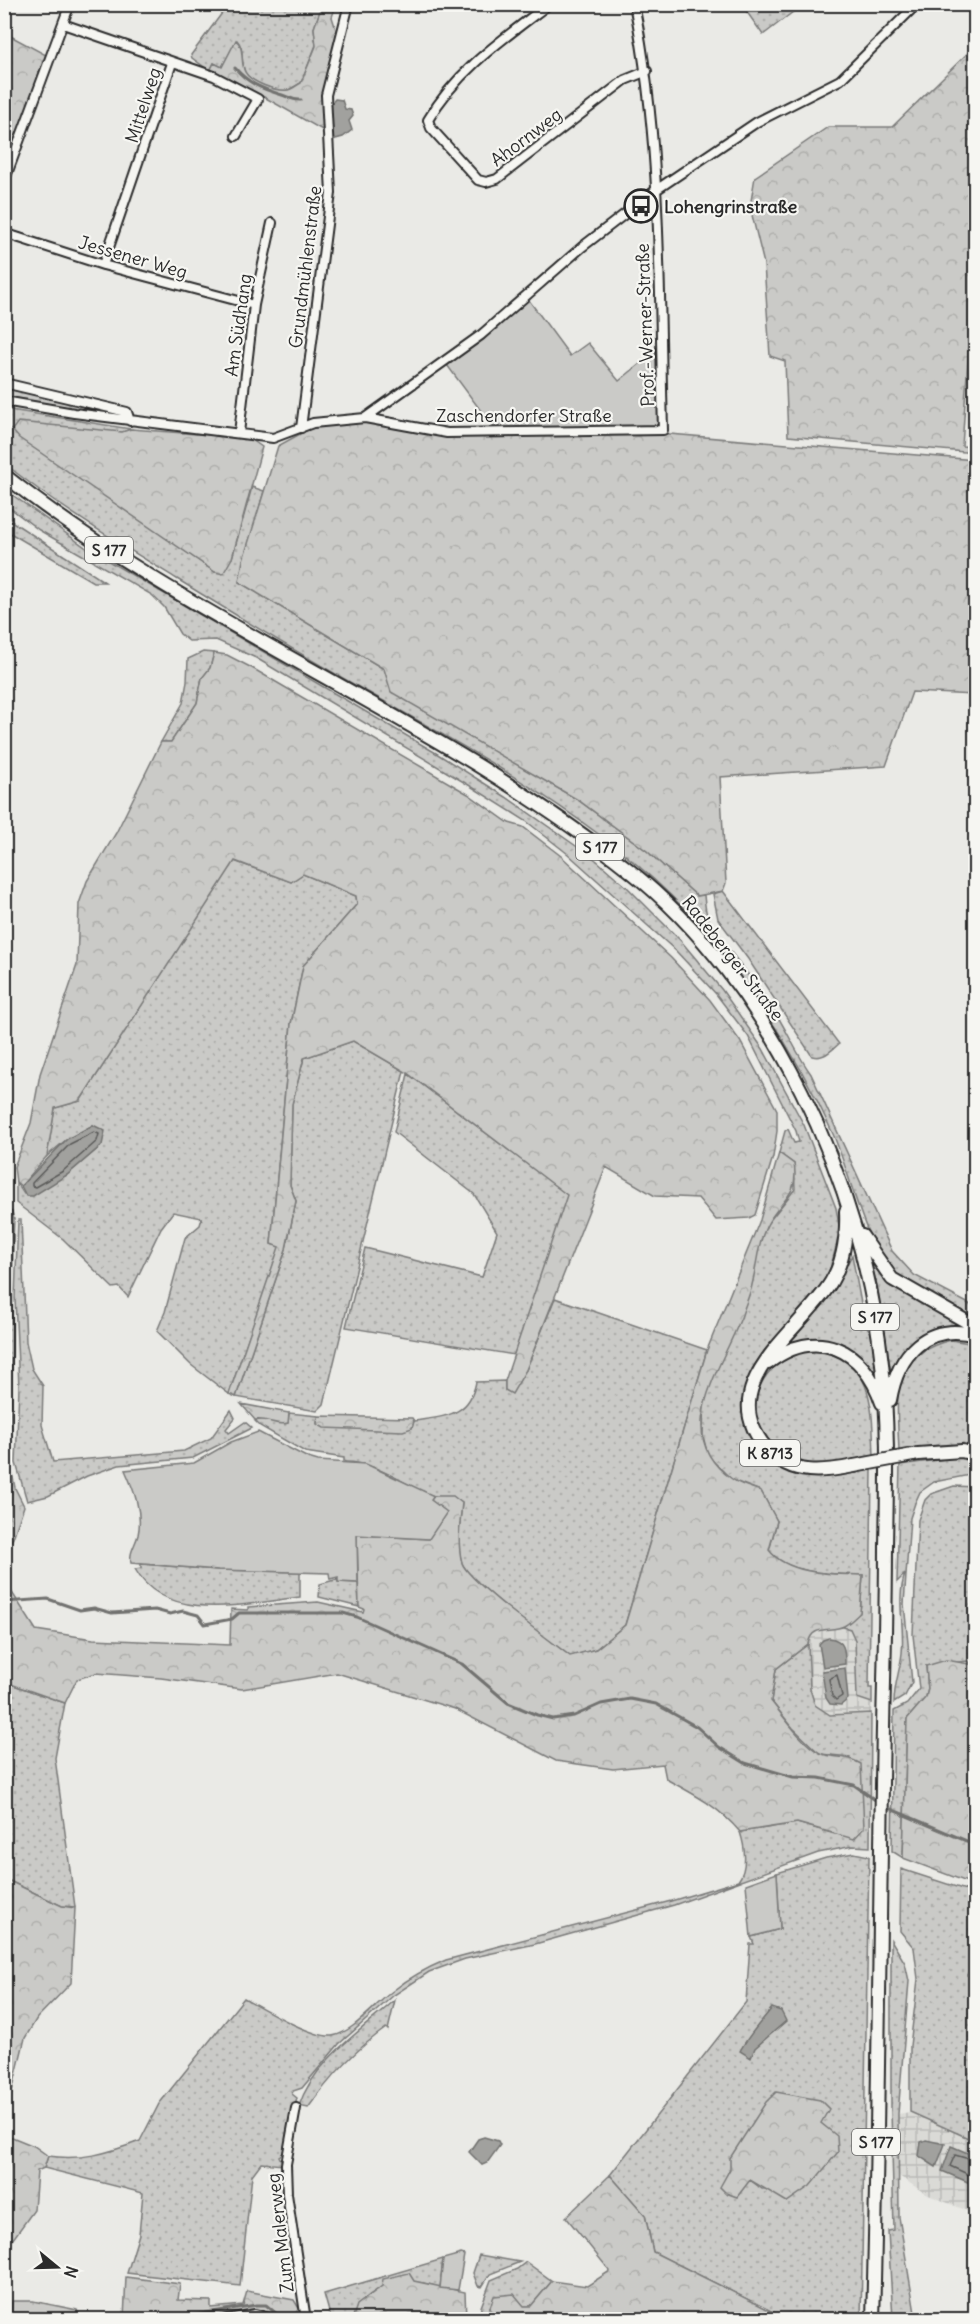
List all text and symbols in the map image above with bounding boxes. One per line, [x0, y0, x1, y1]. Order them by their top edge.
street label: Mittelweg [120, 64, 166, 146]
street label: Ahornweg [486, 103, 566, 171]
street label: Grundmühlenstraße [284, 184, 326, 350]
bus stop icon: Lohengrinstraße [623, 188, 659, 224]
place label: Lohengrinstraße [664, 195, 798, 218]
street label: Jessener Weg [76, 230, 190, 284]
street label: Prof.-Werner-Straße [631, 243, 659, 407]
street label: Am Südhang [219, 272, 257, 378]
street label: Zaschendorfer Straße [436, 404, 612, 427]
road number: S 177 [85, 537, 133, 563]
road number: S 177 [576, 834, 624, 860]
street label: Radeberger Straße [677, 891, 789, 1025]
road number: S 177 [851, 1304, 899, 1330]
road number: K 8713 [740, 1440, 800, 1466]
road number: S 177 [852, 2129, 900, 2155]
street label: Zum Malerweg [261, 2172, 299, 2294]
north arrow [27, 2237, 87, 2297]
text: N [60, 2263, 82, 2280]

